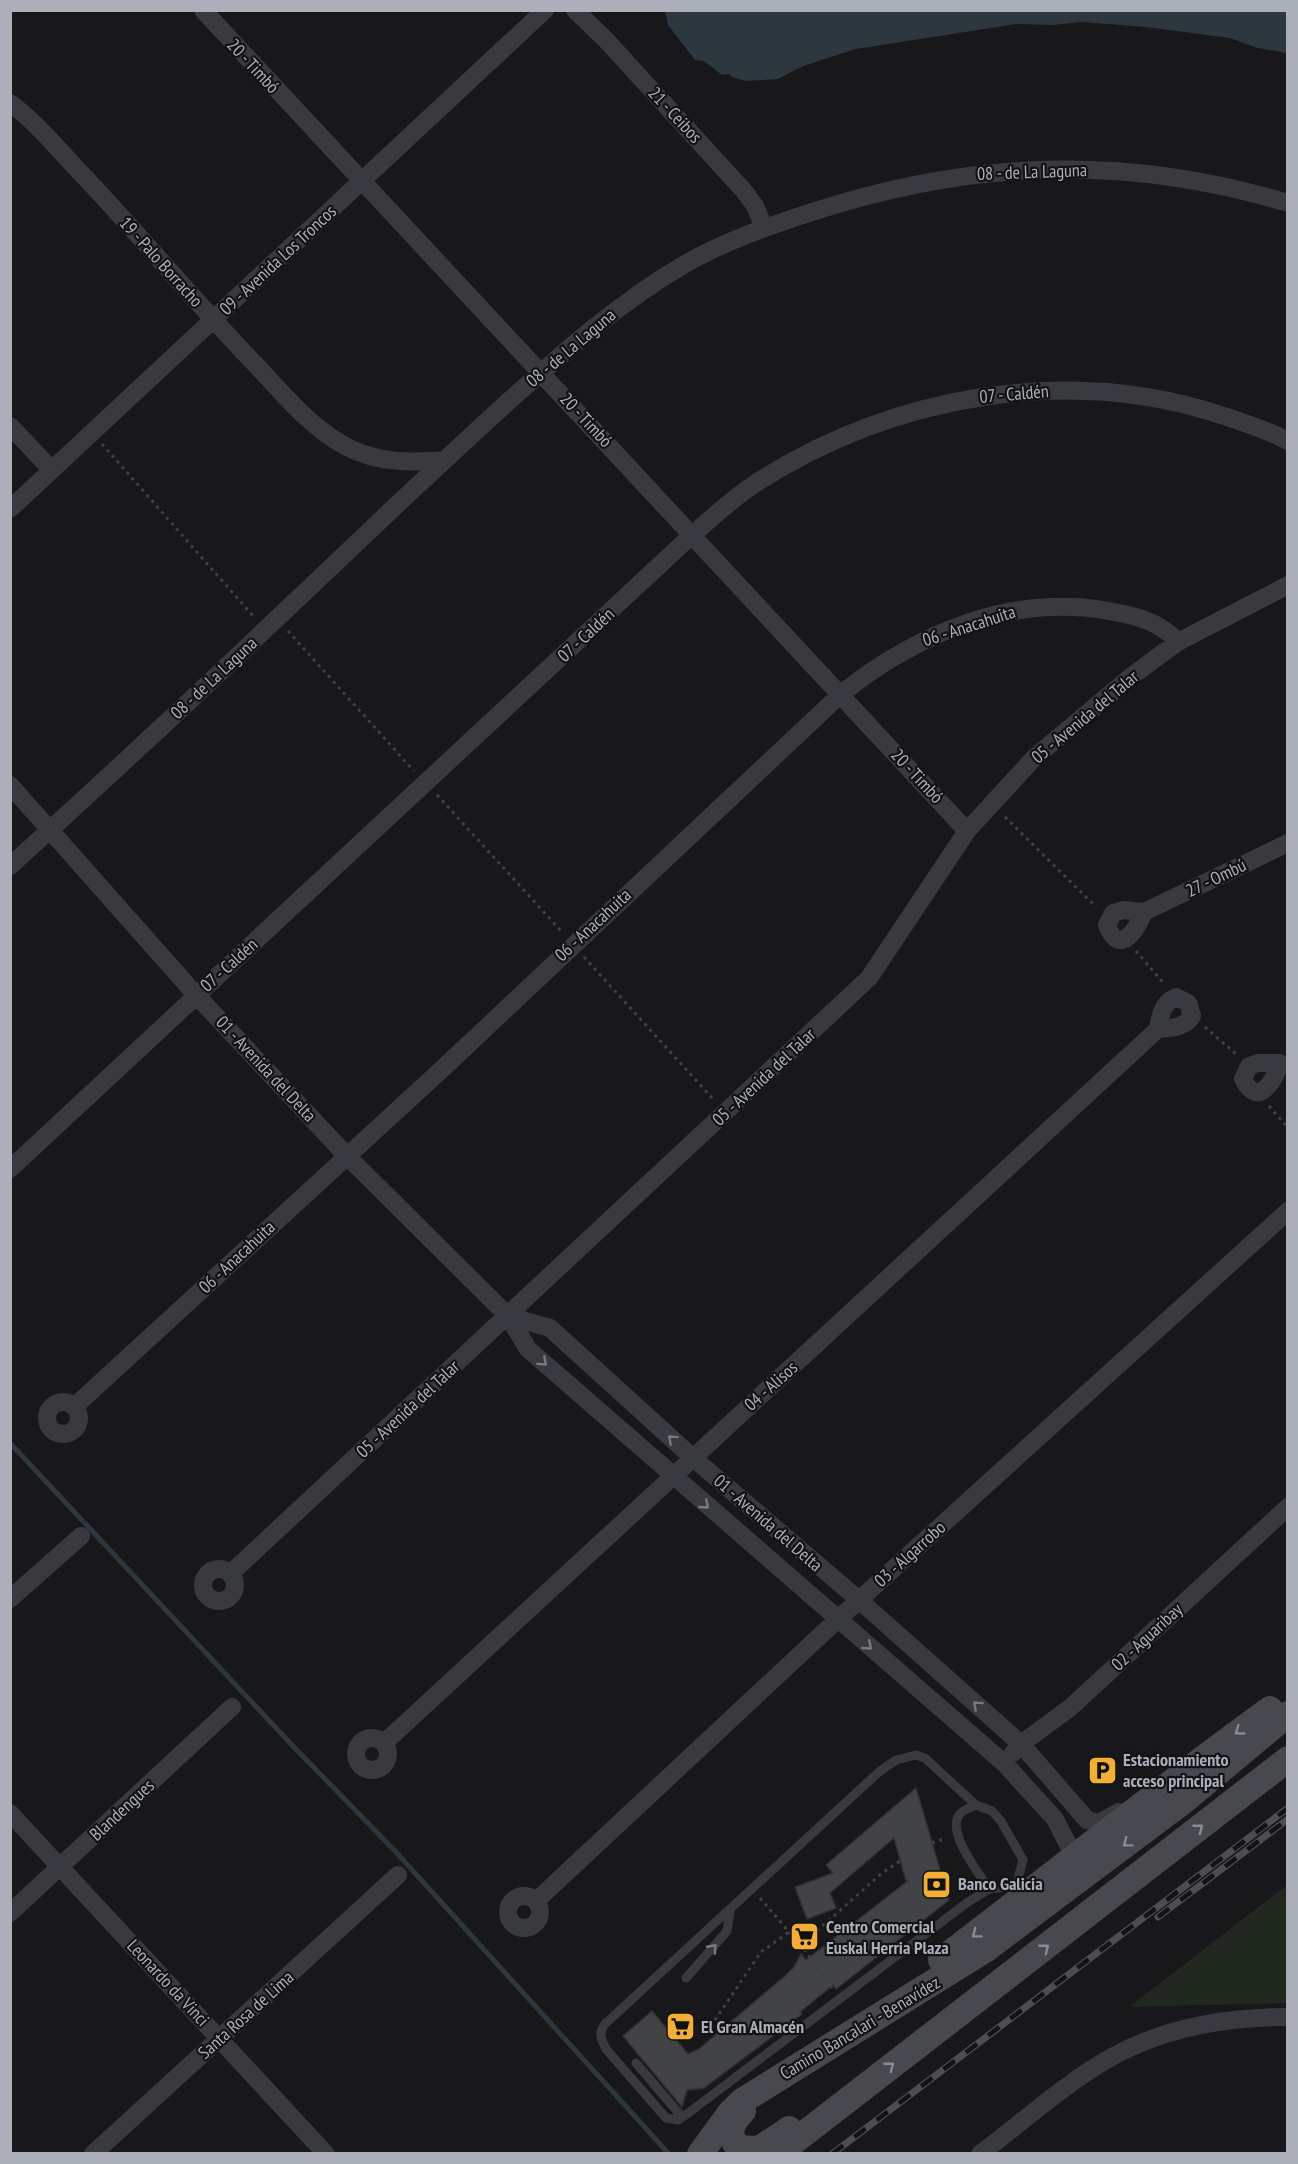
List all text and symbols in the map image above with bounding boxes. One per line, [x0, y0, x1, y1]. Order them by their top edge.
street label: 20 - Timbó [222, 33, 285, 98]
street label: 21 - Ceibos [644, 82, 707, 148]
street label: 08 - de La Laguna [977, 158, 1087, 185]
street label: 09 - Avenida Los Troncos [215, 200, 341, 320]
street label: 19 - Palo Borracho [115, 212, 208, 312]
street label: 08 - de La Laguna [521, 303, 620, 392]
street label: 07 - Caldén [978, 379, 1050, 408]
street label: 20 - Timbó [555, 387, 618, 452]
street label: 06 - Anacahuita [920, 600, 1018, 651]
street label: 07 - Caldén [552, 603, 619, 667]
street label: 08 - de La Laguna [166, 632, 262, 724]
street label: 05 - Avenida del Talar [1026, 665, 1143, 768]
street label: 20 - Timbó [886, 743, 949, 808]
street label: 27 - Ombú [1182, 853, 1250, 902]
street label: 06 - Anacahuita [550, 883, 636, 966]
street label: 07 - Caldén [195, 933, 262, 996]
street label: 01 - Avenida del Delta [211, 1011, 321, 1126]
street label: 05 - Avenida del Talar [707, 1023, 820, 1130]
street label: 06 - Anacahuita [194, 1215, 280, 1298]
street label: 05 - Avenida del Talar [351, 1355, 464, 1462]
one-way arrow [536, 1355, 547, 1366]
street label: 04 - Alisos [739, 1356, 802, 1416]
one-way arrow [668, 1435, 679, 1446]
street label: 01 - Avenida del Delta [709, 1469, 827, 1576]
one-way arrow [698, 1498, 709, 1509]
street label: 03 - Algarrobo [869, 1515, 950, 1592]
street label: 02 - Aguaribay [1106, 1598, 1187, 1675]
one-way arrow [861, 1639, 872, 1650]
one-way arrow [973, 1701, 984, 1712]
one-way arrow [1235, 1724, 1246, 1735]
place label: Estacionamiento acceso principal [1123, 1748, 1229, 1792]
parking icon: Estacionamiento acceso principal [1086, 1754, 1118, 1786]
street label: Blandengues [85, 1774, 159, 1845]
one-way arrow [1192, 1825, 1203, 1836]
one-way arrow [1123, 1836, 1134, 1847]
bank icon: Banco Galicia [921, 1868, 953, 1900]
place label: Banco Galicia [958, 1872, 1043, 1895]
place label: Centro Comercial Euskal Herria Plaza [826, 1915, 949, 1959]
supermarket icon: Centro Comercial Euskal Herria Plaza [789, 1921, 821, 1953]
one-way arrow [971, 1927, 982, 1938]
street label: Leonardo da Vinci [122, 1935, 214, 2031]
one-way arrow [706, 1944, 717, 1955]
one-way arrow [1038, 1944, 1049, 1955]
street label: Santa Rosa de Lima [193, 1966, 298, 2064]
street label: Camino Bancalari - Benavídez [776, 1971, 944, 2084]
supermarket icon: El Gran Almacén [664, 2011, 696, 2043]
place label: El Gran Almacén [701, 2015, 804, 2038]
one-way arrow [884, 2063, 895, 2074]

